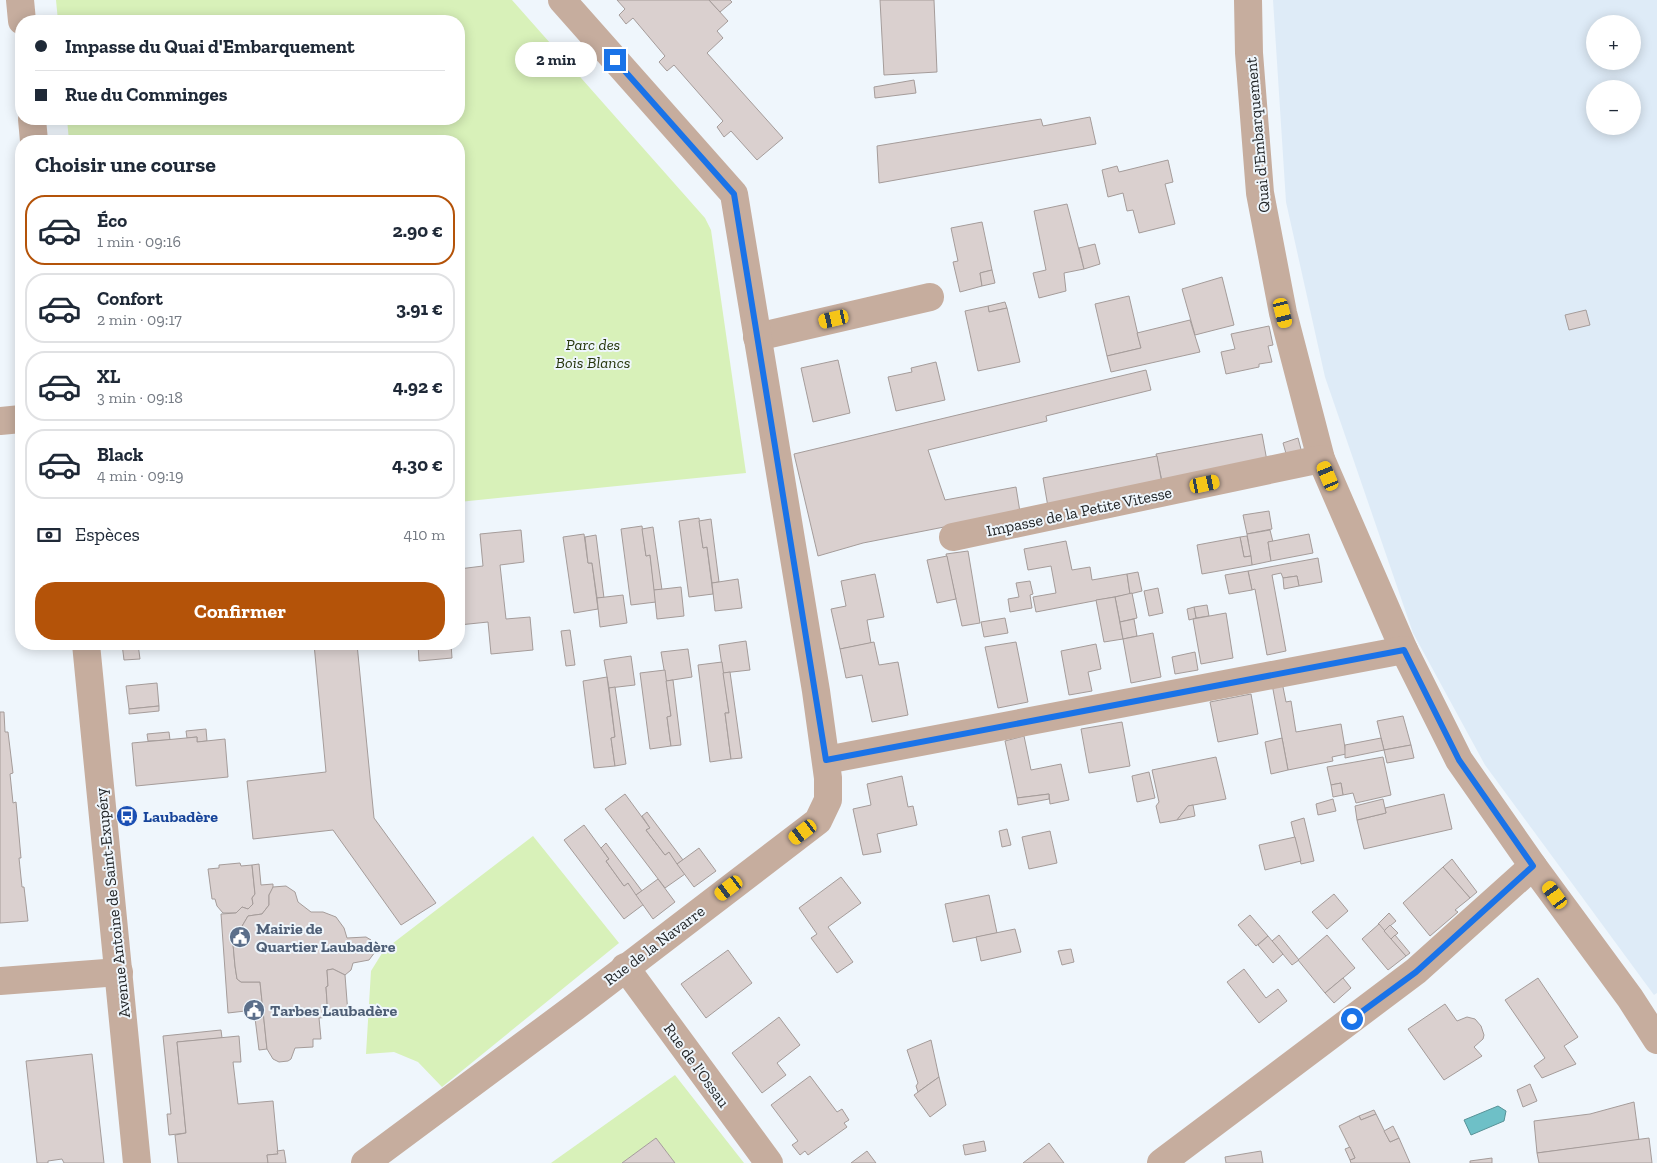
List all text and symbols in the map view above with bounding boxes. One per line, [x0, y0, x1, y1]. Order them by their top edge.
map controls [1586, 15, 1641, 135]
button: + [1586, 15, 1641, 70]
text: Impasse du Quai d'Embarquement [65, 35, 355, 58]
callout: 2 min [515, 42, 598, 78]
route end [604, 49, 626, 71]
text: 2 min [536, 50, 576, 69]
street label: Quai d'Embarquement [1241, 56, 1274, 213]
button: − [1586, 80, 1641, 135]
text: Rue du Comminges [65, 83, 227, 106]
text: Choisir une course [35, 151, 216, 178]
icon: car [37, 208, 82, 253]
text: Éco [97, 209, 127, 232]
text: 2.90 € [393, 219, 443, 242]
text: 1 min · 09:16 [97, 232, 181, 251]
icon: car [37, 286, 82, 331]
text: Confort [97, 287, 163, 310]
text: 3.91 € [396, 297, 443, 320]
car [1272, 297, 1293, 329]
car [817, 308, 850, 330]
text: 2 min · 09:17 [97, 310, 182, 329]
park label: Parc des Bois Blancs [556, 335, 630, 372]
icon: car [37, 364, 82, 409]
text: XL [97, 365, 120, 388]
text: 4.92 € [393, 375, 443, 398]
text: 3 min · 09:18 [97, 388, 183, 407]
icon: car [37, 442, 82, 487]
text: Black [97, 443, 143, 466]
text: 4.30 € [392, 453, 443, 476]
car [1315, 459, 1340, 493]
text: 4 min · 09:19 [97, 466, 183, 485]
car [1188, 474, 1221, 494]
street label: Impasse de la Petite Vitesse [985, 483, 1174, 540]
icon: cash [35, 521, 63, 549]
text: Espèces [75, 523, 140, 546]
text: 410 m [404, 525, 445, 544]
button: Confirmer [35, 582, 445, 640]
street label: Avenue Antoine de Saint-Exupéry [91, 786, 134, 1019]
bus stop icon: Laubadère [115, 804, 139, 828]
place label: Laubadère [143, 807, 218, 826]
car [786, 817, 819, 847]
car [712, 873, 745, 903]
car [1540, 878, 1569, 912]
street label: Rue de la Navarre [600, 901, 708, 989]
place label: Mairie de Quartier Laubadère [256, 919, 396, 956]
public building icon: Mairie de Quartier Laubadère [228, 925, 252, 949]
public building icon: Tarbes Laubadère [242, 998, 266, 1022]
place label: Tarbes Laubadère [270, 1001, 397, 1020]
route start [1341, 1008, 1363, 1030]
street label: Rue de l'Ossau [660, 1019, 734, 1111]

